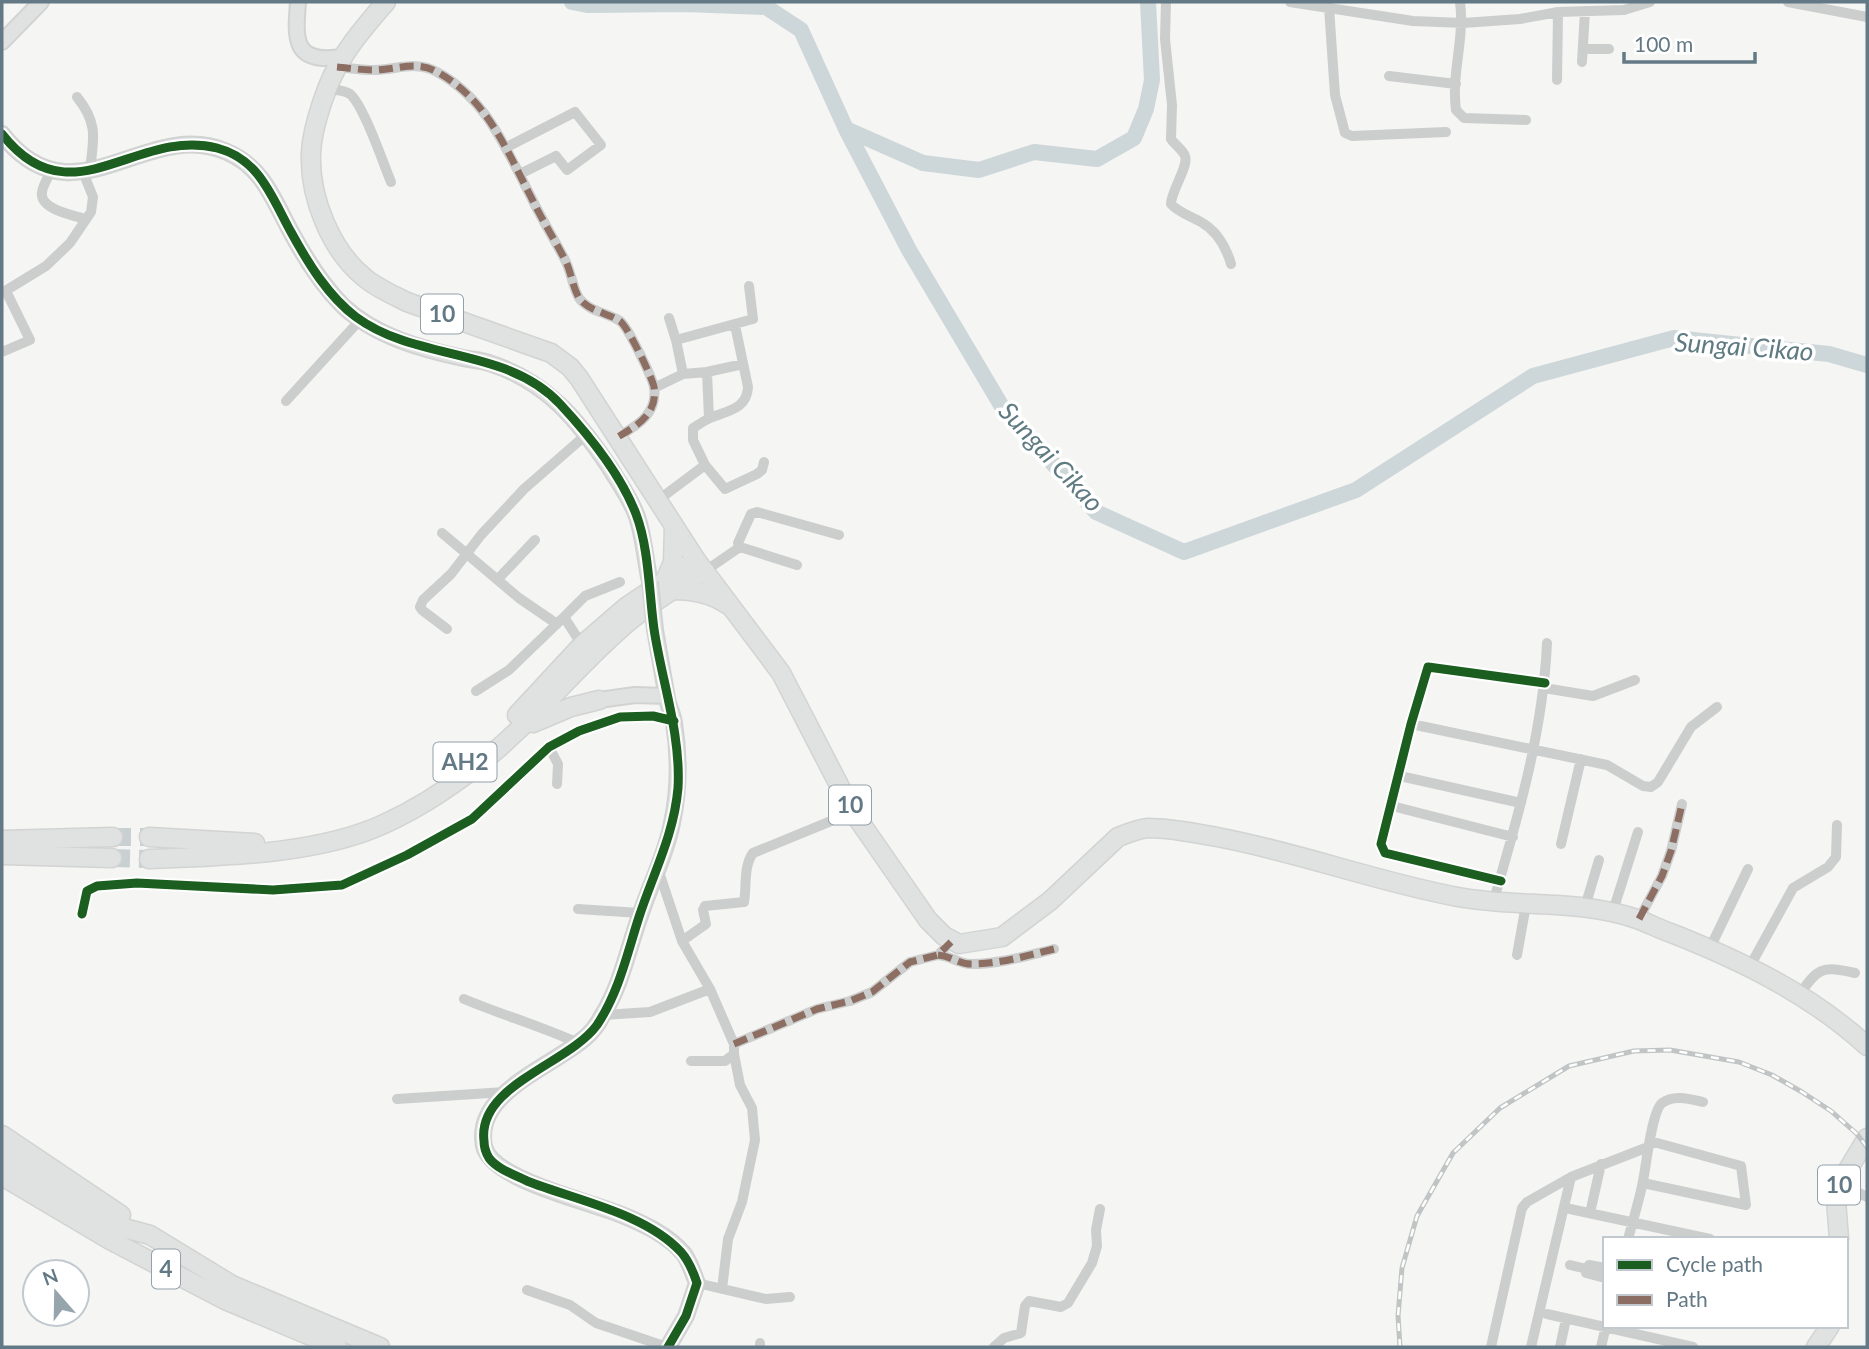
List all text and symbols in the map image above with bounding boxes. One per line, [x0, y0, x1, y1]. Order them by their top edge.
scale bar [1624, 21, 1755, 65]
text: 100 m [1634, 31, 1693, 56]
road number: 10 [421, 294, 463, 334]
water label: Sungai Cikao [1674, 325, 1814, 367]
water label: Sungai Cikao [993, 395, 1111, 518]
road number: AH2 [434, 742, 496, 782]
road number: 10 [829, 786, 871, 824]
road number: 10 [1818, 1166, 1860, 1204]
legend [1603, 1237, 1848, 1328]
road number: 4 [152, 1250, 180, 1288]
text: Cycle path [1666, 1251, 1763, 1276]
north arrow [21, 1258, 91, 1328]
text: N [39, 1263, 61, 1290]
text: Path [1666, 1286, 1708, 1311]

